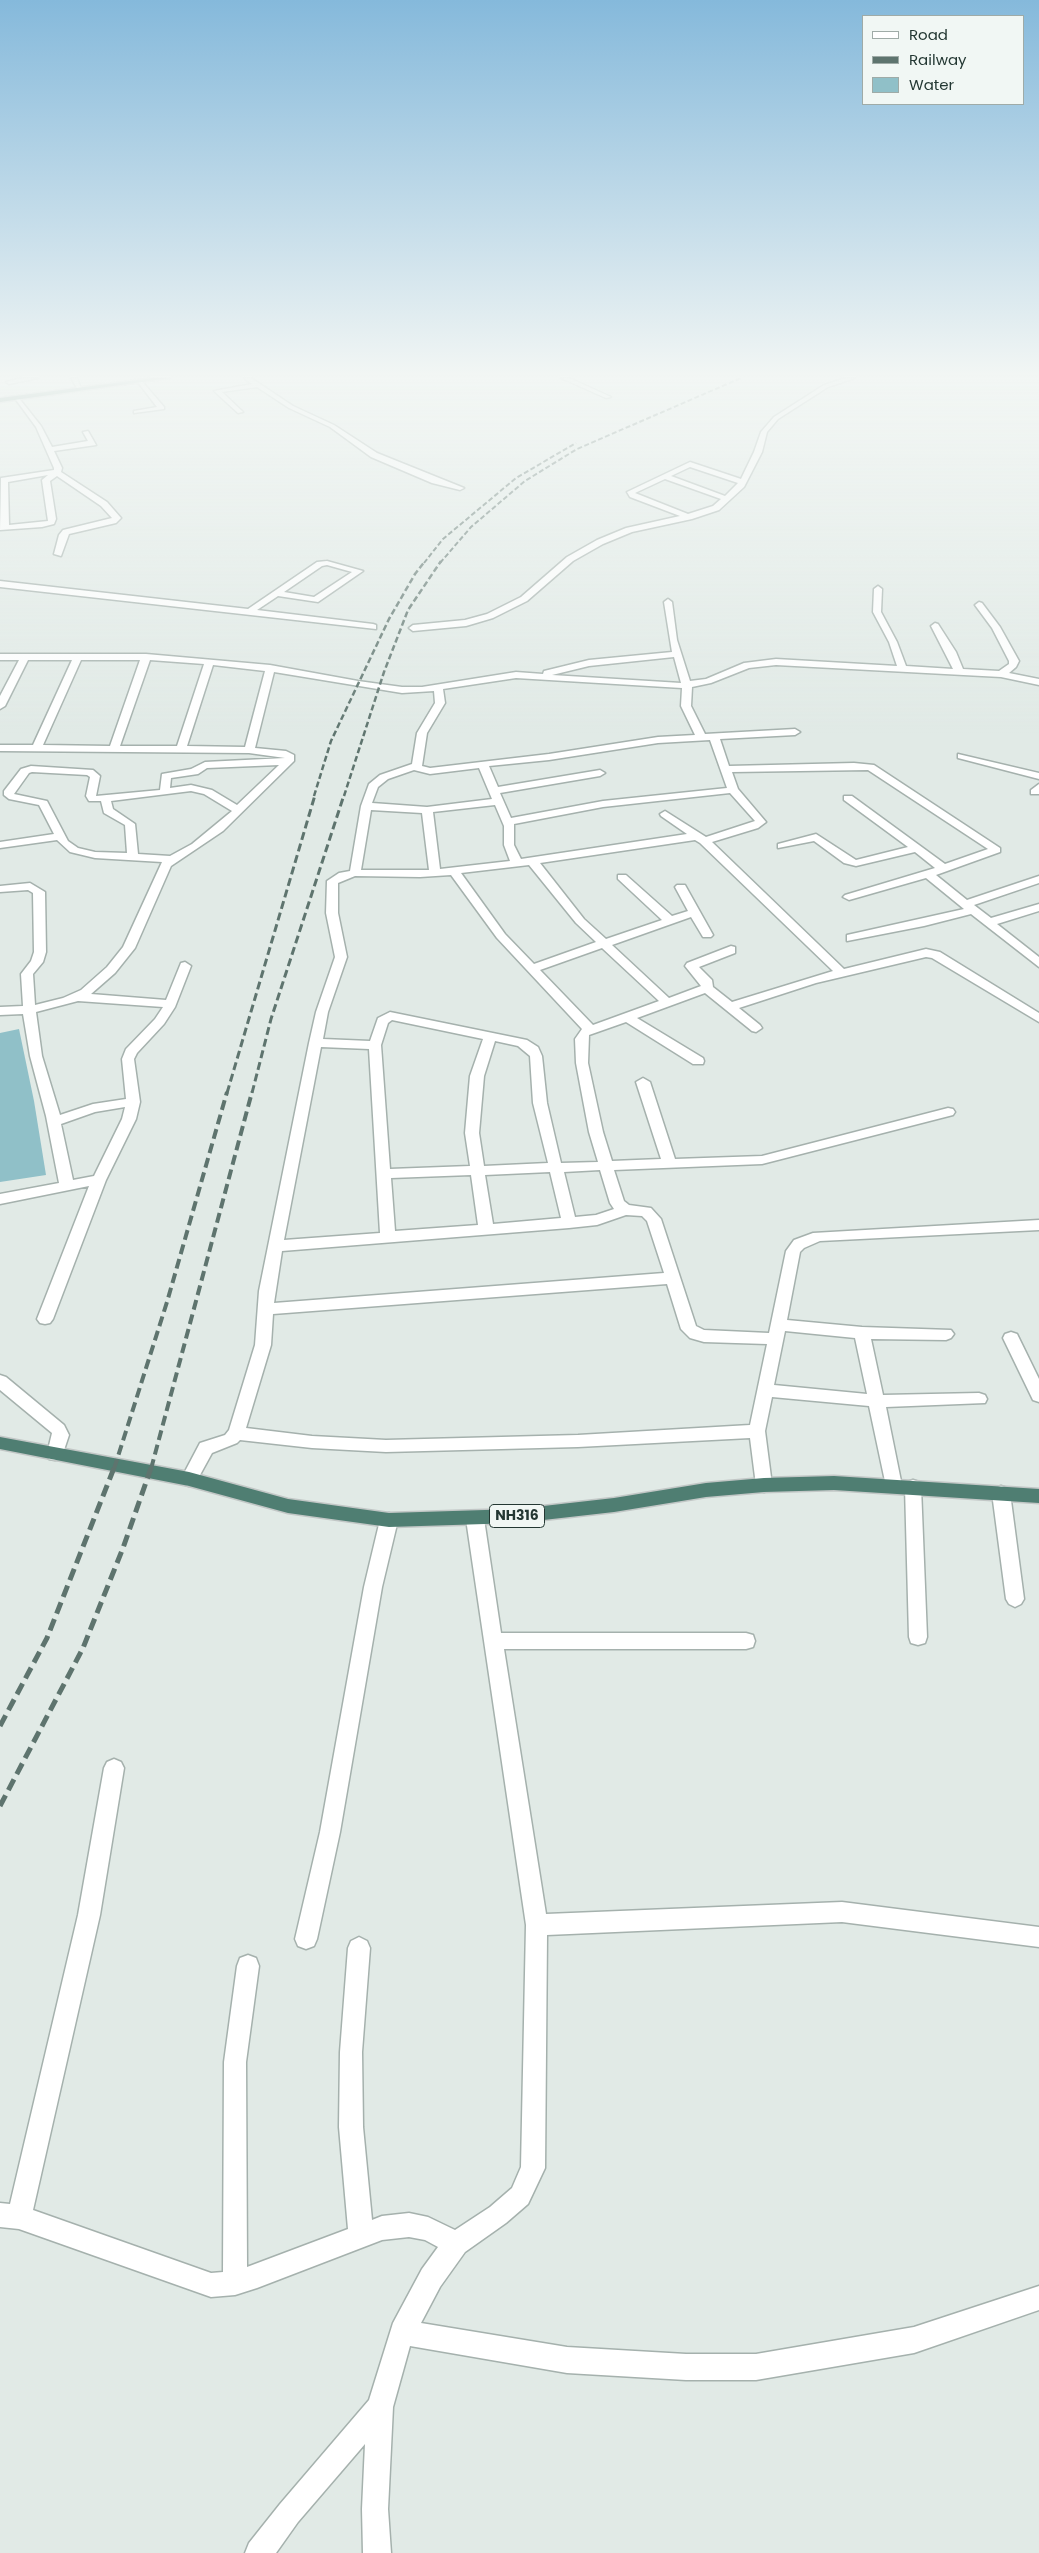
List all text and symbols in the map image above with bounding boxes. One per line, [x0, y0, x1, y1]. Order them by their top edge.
legend [862, 15, 1024, 105]
text: Road [909, 24, 948, 45]
text: Railway [909, 49, 967, 70]
text: Water [909, 74, 954, 95]
road number: NH316 [490, 1504, 544, 1528]

